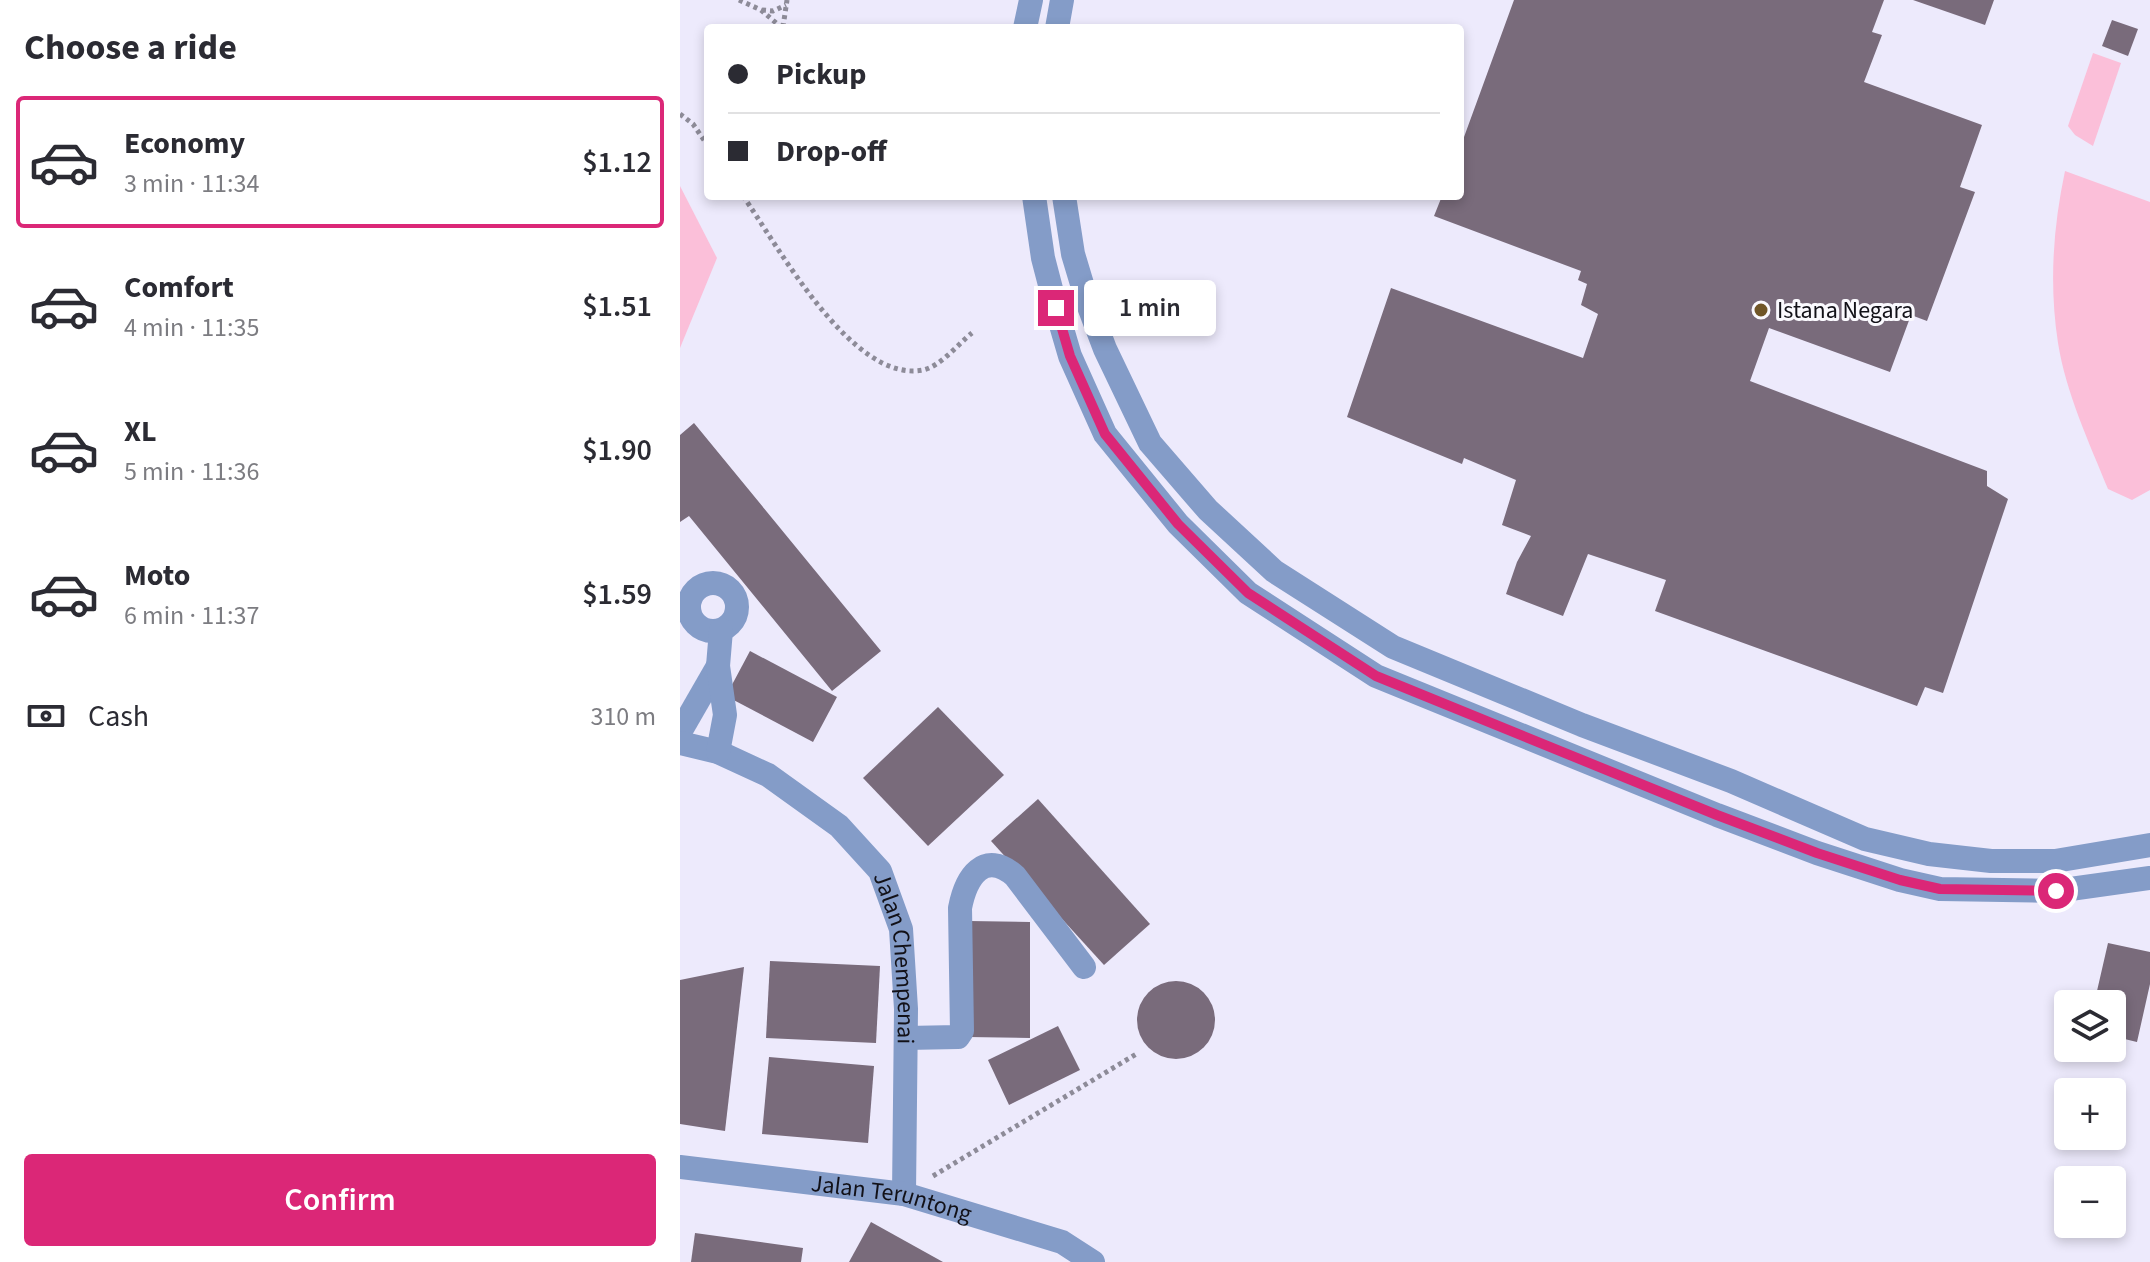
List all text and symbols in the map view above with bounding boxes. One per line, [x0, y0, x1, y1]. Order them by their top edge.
text: Choose a ride [24, 22, 237, 73]
text: Pickup [776, 53, 866, 96]
text: Economy [124, 122, 245, 165]
icon: car [28, 126, 100, 198]
text: Drop-off [776, 130, 887, 173]
text: $1.12 [582, 141, 652, 184]
text: 3 min · 11:34 [124, 165, 259, 202]
text: Comfort [124, 266, 234, 309]
icon: car [28, 270, 100, 342]
callout: 1 min [1084, 280, 1216, 336]
text: $1.51 [582, 285, 652, 328]
text: 1 min [1119, 289, 1181, 326]
route end [1038, 290, 1074, 326]
place label: Istana Negara [1777, 293, 1913, 328]
marker: Istana Negara [1752, 301, 1770, 319]
text: 4 min · 11:35 [124, 309, 259, 346]
text: XL [124, 410, 157, 453]
icon: car [28, 414, 100, 486]
text: $1.90 [582, 429, 652, 472]
text: 5 min · 11:36 [124, 453, 259, 490]
text: Moto [124, 554, 190, 597]
icon: car [28, 558, 100, 630]
text: $1.59 [582, 573, 652, 616]
text: 6 min · 11:37 [124, 597, 259, 634]
icon: cash [24, 694, 68, 738]
text: Cash [88, 695, 149, 738]
text: 310 m [590, 698, 656, 735]
street label: Jalan Chempenai [864, 867, 924, 1044]
route start [2038, 873, 2074, 909]
map controls [2054, 990, 2126, 1238]
button: layers [2054, 990, 2126, 1062]
button: + [2054, 1078, 2126, 1150]
button: Confirm [24, 1154, 656, 1246]
street label: Jalan Teruntong [809, 1165, 976, 1231]
button: − [2054, 1166, 2126, 1238]

